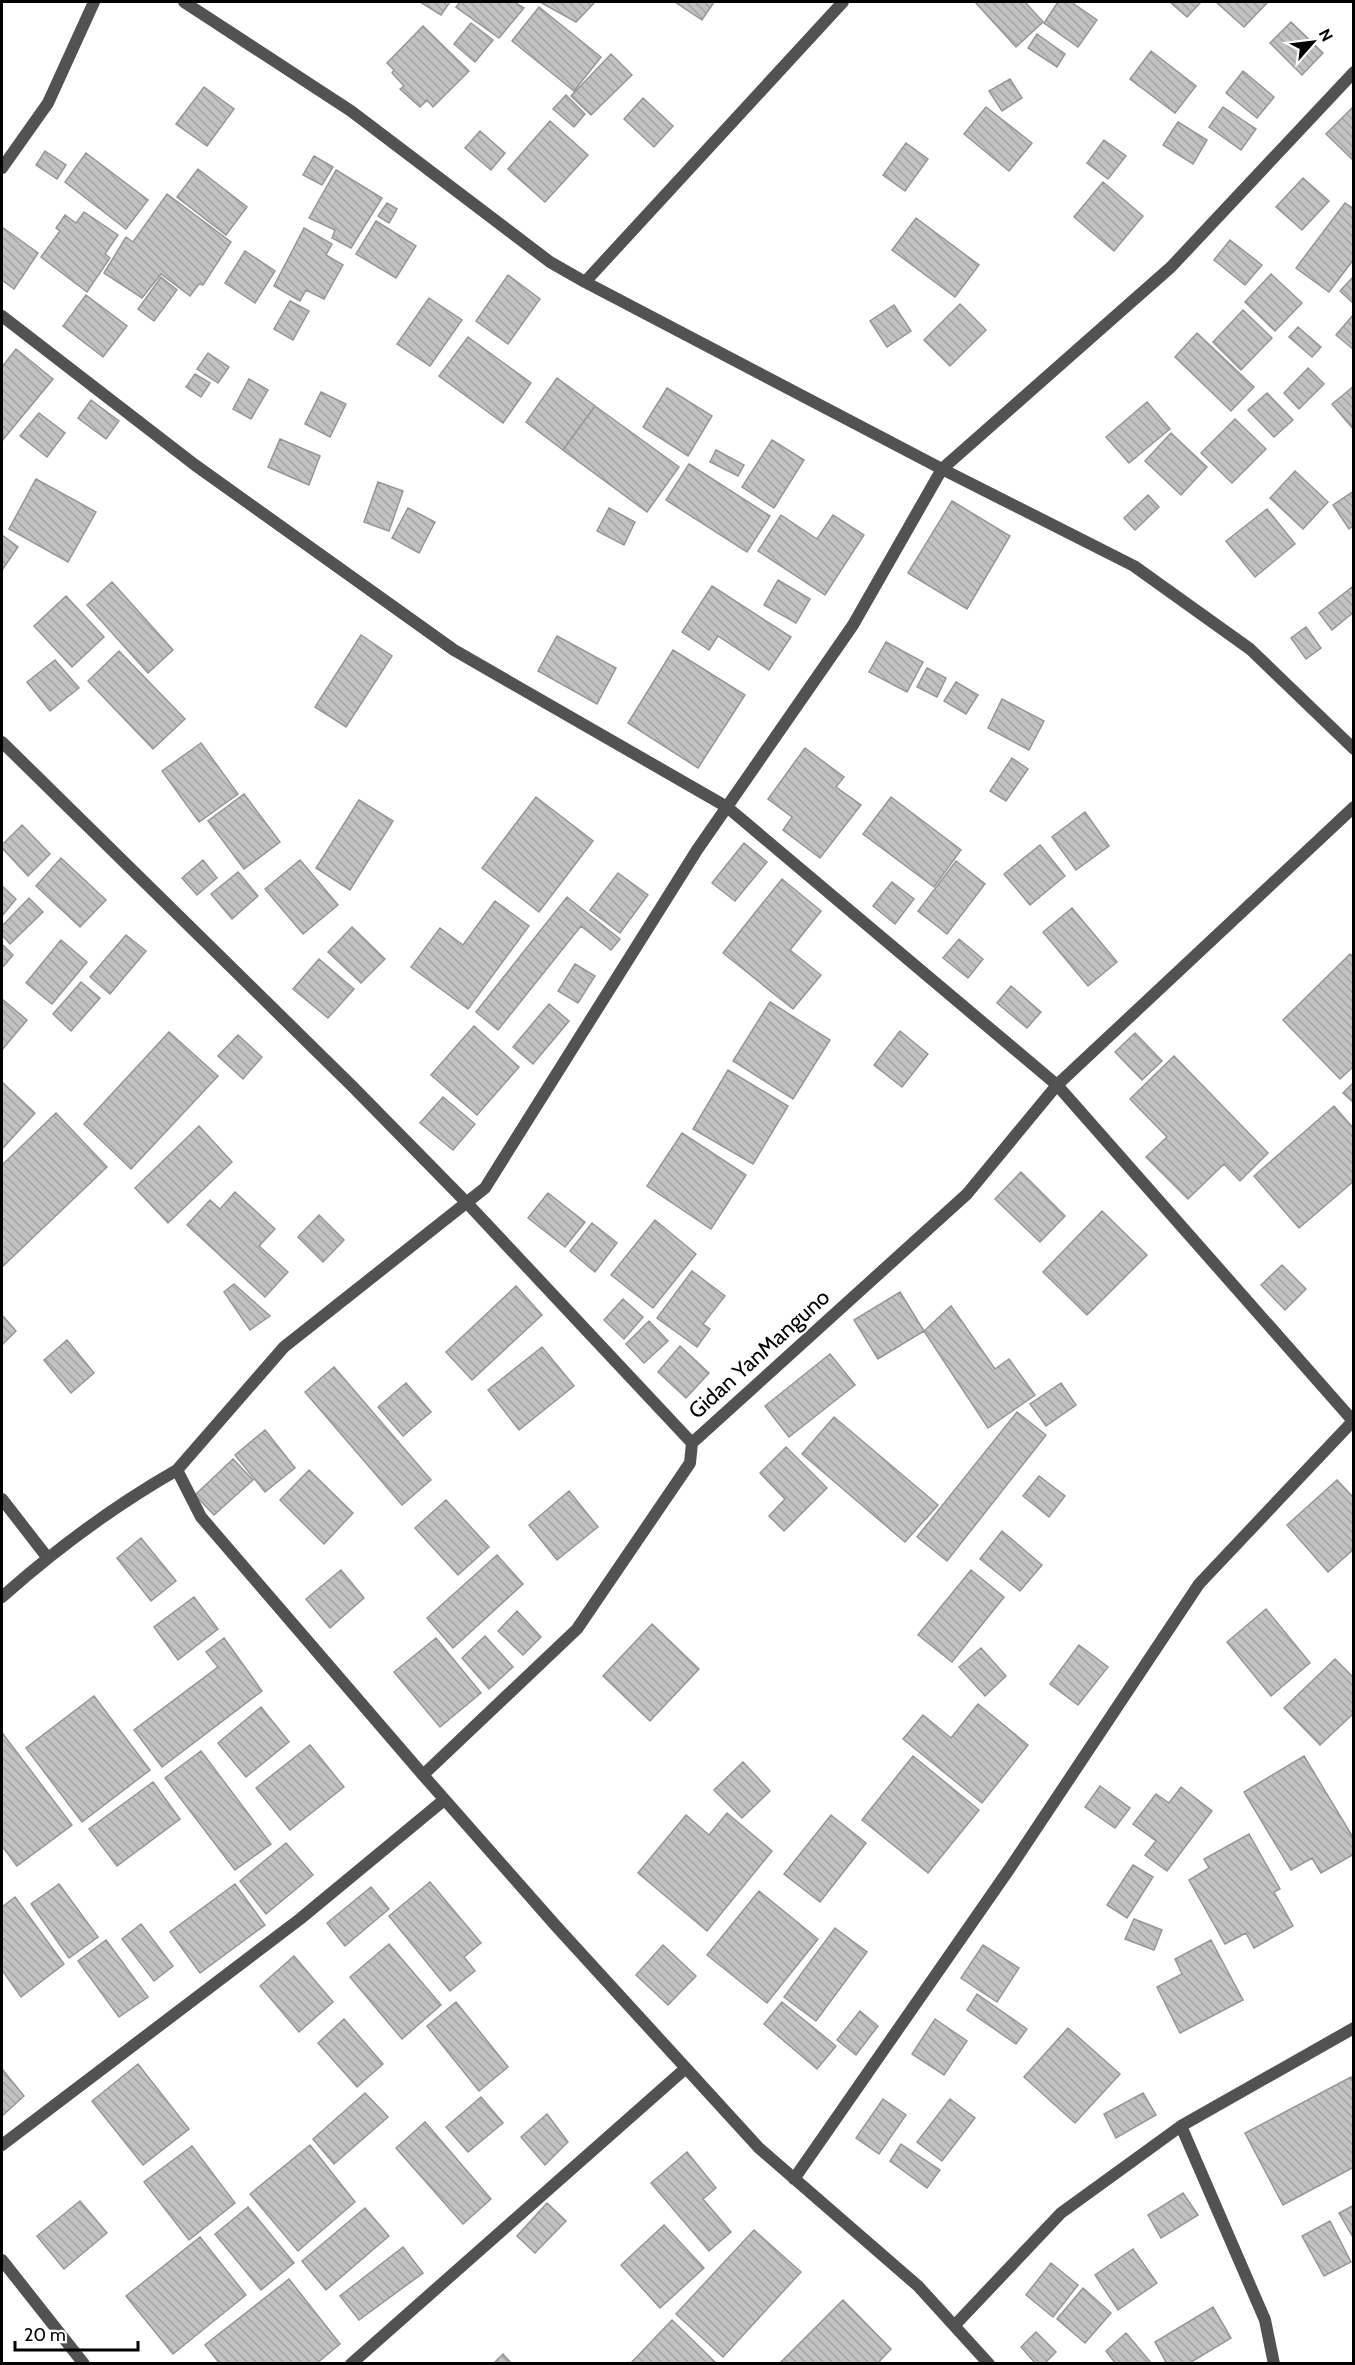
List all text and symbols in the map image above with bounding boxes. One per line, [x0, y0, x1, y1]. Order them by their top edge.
north arrow [1283, 12, 1343, 72]
text: N [1315, 26, 1337, 45]
street label: Gidan YanManguno [683, 1284, 835, 1424]
scale bar [15, 2314, 138, 2352]
text: 20 m [24, 2324, 66, 2346]

